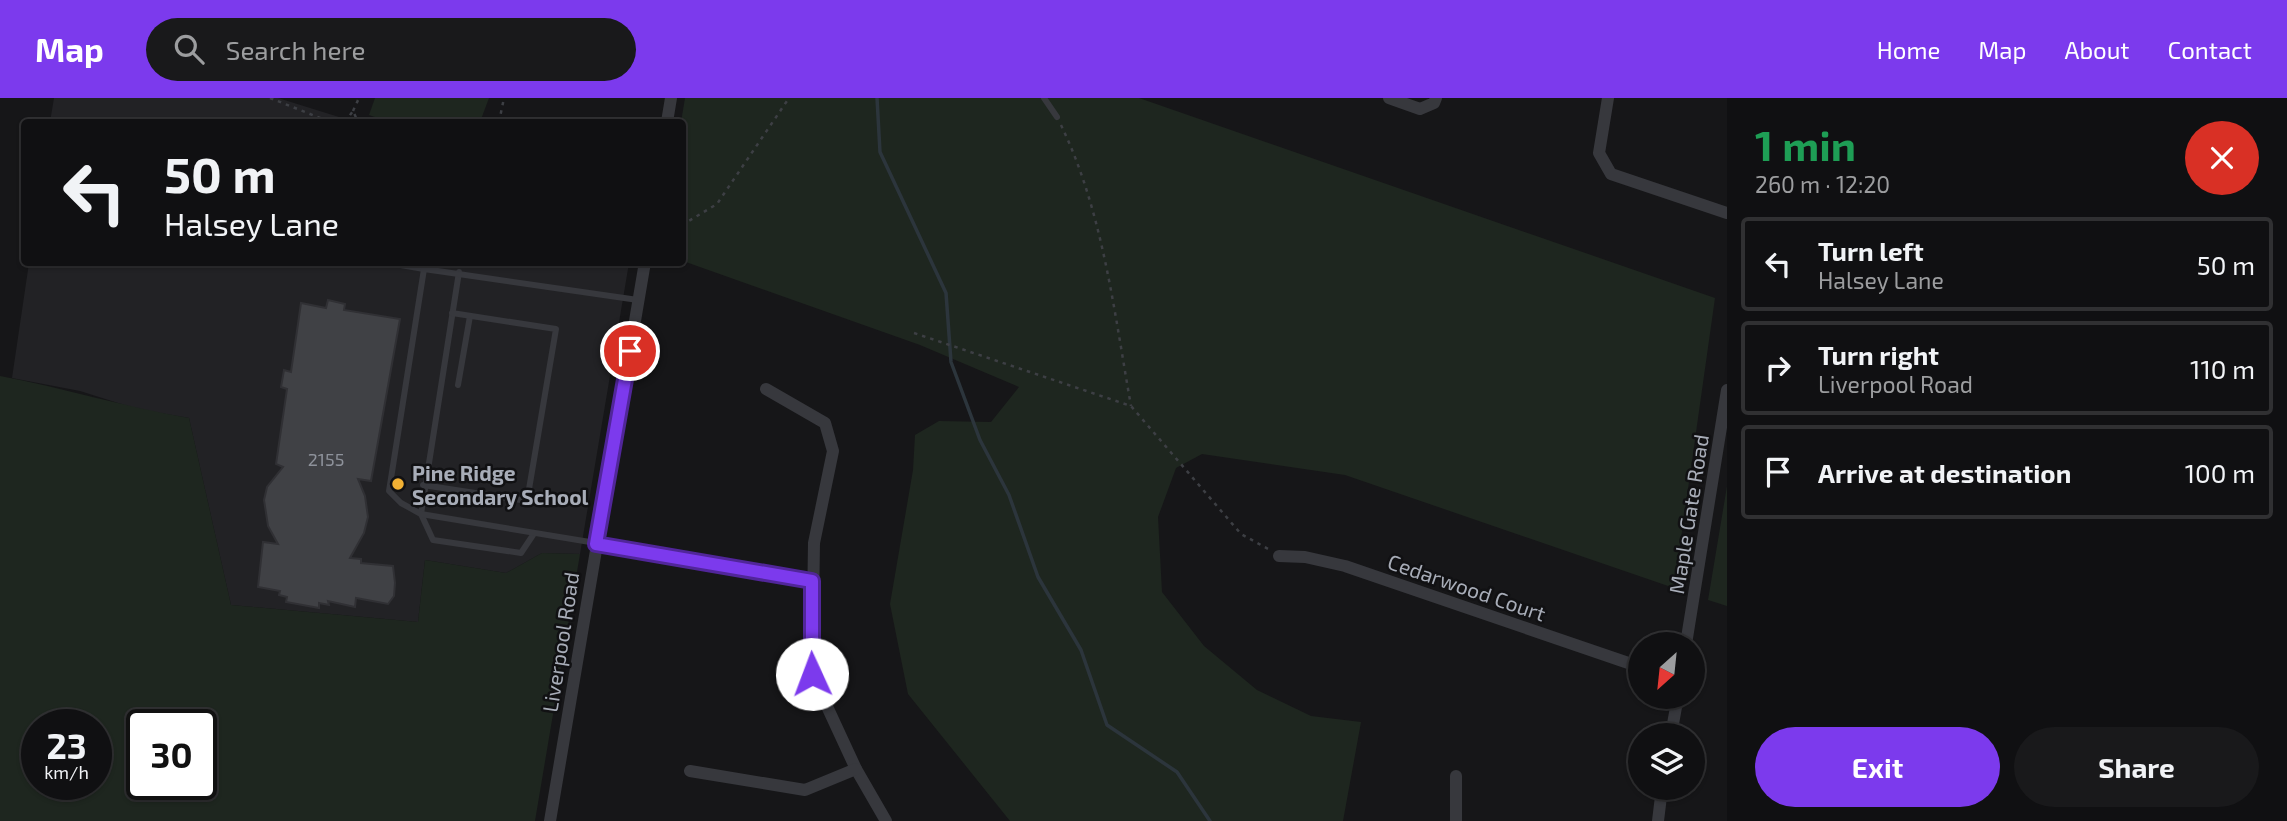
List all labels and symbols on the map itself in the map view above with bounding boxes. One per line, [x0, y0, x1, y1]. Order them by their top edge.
pin [600, 321, 660, 381]
street label: Maple Gate Road [1663, 432, 1713, 596]
house number: 2155 [308, 448, 344, 470]
place label: Pine Ridge Secondary School [412, 460, 589, 510]
marker: Pine Ridge Secondary School [390, 476, 406, 492]
street label: Cedarwood Court [1385, 548, 1549, 626]
street label: Liverpool Road [537, 570, 583, 714]
north arrow [1628, 632, 1704, 709]
position arrow [775, 637, 849, 711]
speed limit sign: 30 [126, 709, 217, 800]

